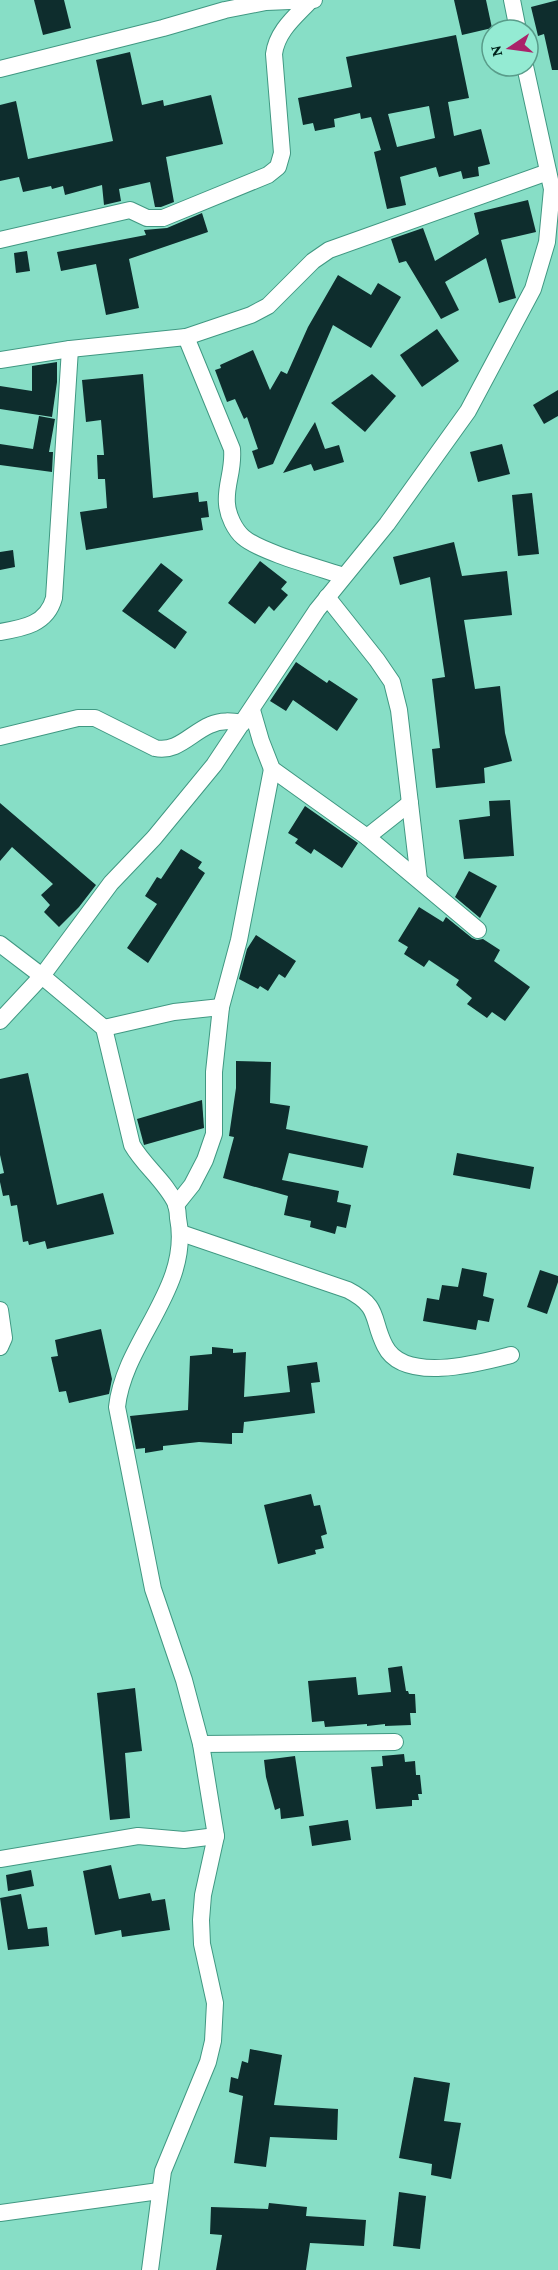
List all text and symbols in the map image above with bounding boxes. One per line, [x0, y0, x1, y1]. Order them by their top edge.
north arrow [480, 18, 540, 78]
text: N [486, 44, 505, 58]

